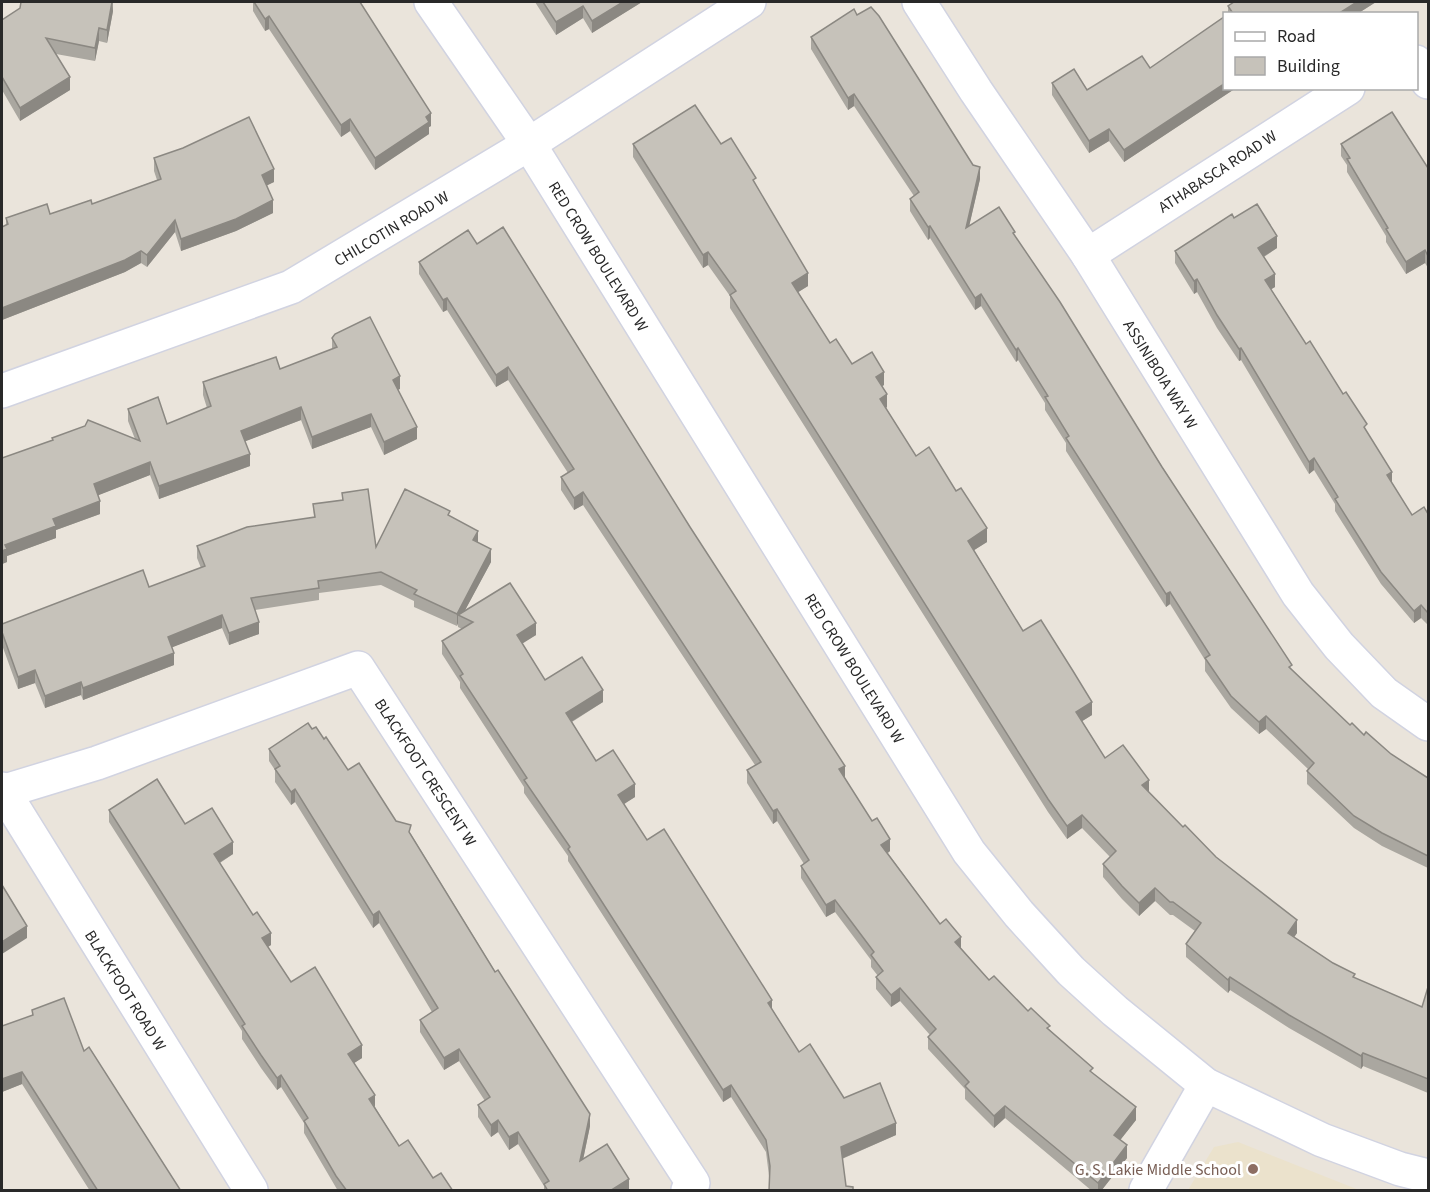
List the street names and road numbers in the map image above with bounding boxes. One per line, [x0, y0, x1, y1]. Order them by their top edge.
street label: ATHABASCA ROAD W [1154, 125, 1281, 218]
street label: RED CROW BOULEVARD W [543, 177, 654, 336]
street label: CHILCOTIN ROAD W [330, 186, 453, 272]
street label: ASSINIBOIA WAY W [1118, 316, 1203, 434]
street label: RED CROW BOULEVARD W [799, 589, 910, 748]
street label: BLACKFOOT CRESCENT W [369, 694, 481, 851]
street label: BLACKFOOT ROAD W [79, 926, 171, 1055]

